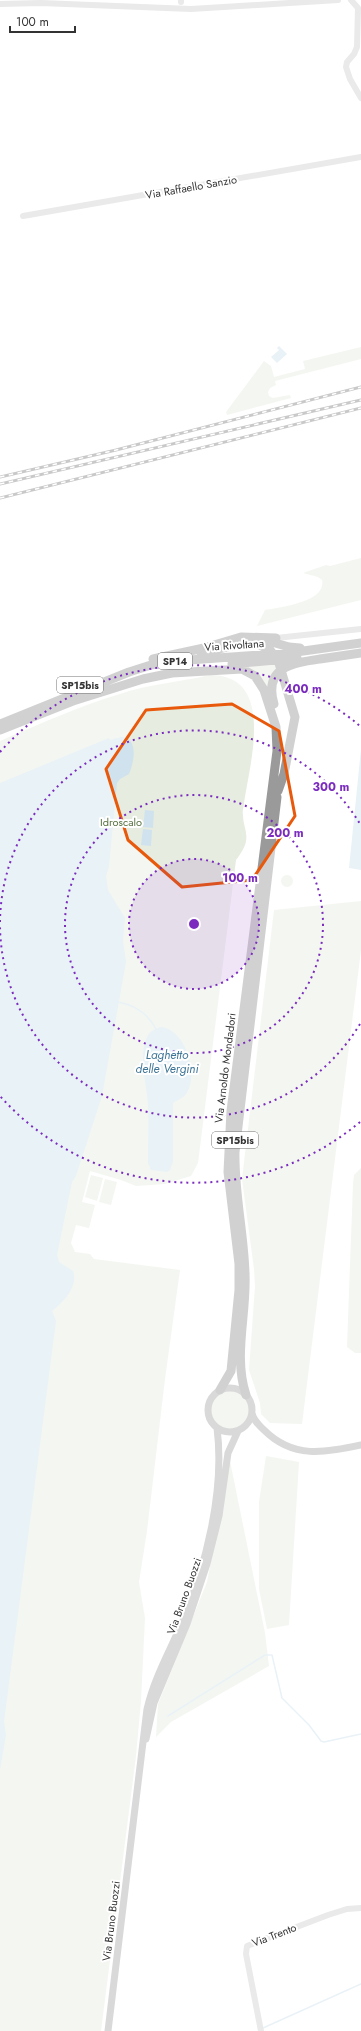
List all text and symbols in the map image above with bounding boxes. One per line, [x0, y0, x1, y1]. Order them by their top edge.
scale bar [10, 8, 75, 34]
text: 100 m [16, 13, 49, 31]
street label: Via Raffaello Sanzio [144, 171, 238, 203]
street label: Via Rivoltana [204, 635, 264, 655]
road number: SP14 [158, 653, 192, 669]
road number: SP15bis [57, 677, 103, 693]
text: 400 m [284, 680, 322, 698]
text: 300 m [313, 778, 350, 796]
park label: Idroscalo [100, 814, 142, 830]
text: 200 m [266, 824, 304, 842]
text: 100 m [222, 869, 258, 887]
centre of rings [187, 917, 201, 931]
street label: Via Arnoldo Mondadori [210, 1012, 240, 1124]
water label: Laghetto delle Vergini [136, 1046, 199, 1078]
road number: SP15bis [212, 1132, 258, 1148]
street label: Via Bruno Buozzi [163, 1555, 205, 1637]
street label: Via Bruno Buozzi [98, 1880, 124, 1962]
street label: Via Trento [249, 1919, 299, 1951]

